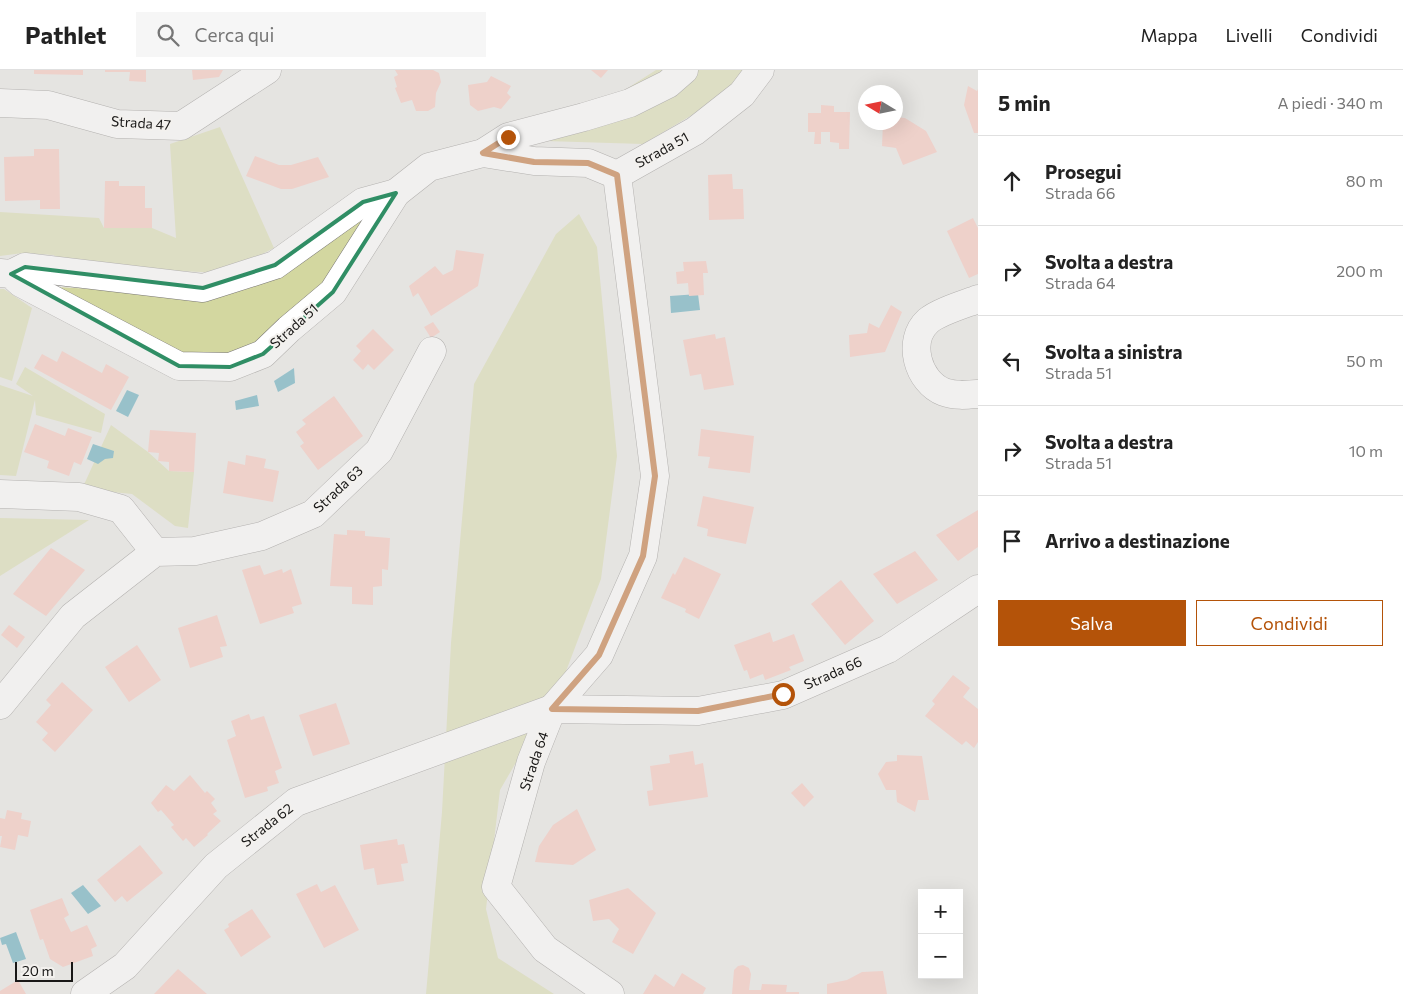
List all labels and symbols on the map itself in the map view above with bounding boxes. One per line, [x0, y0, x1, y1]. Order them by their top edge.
north arrow [858, 85, 903, 130]
street label: Strada 47 [110, 112, 172, 133]
route end [497, 126, 520, 149]
street label: Strada 51 [632, 128, 692, 171]
street label: Strada 51 [266, 300, 321, 352]
street label: Strada 63 [310, 462, 366, 516]
street label: Strada 66 [801, 652, 864, 693]
route start [772, 683, 795, 706]
street label: Strada 64 [515, 728, 552, 793]
street label: Strada 62 [237, 799, 296, 850]
scale bar [15, 959, 72, 982]

